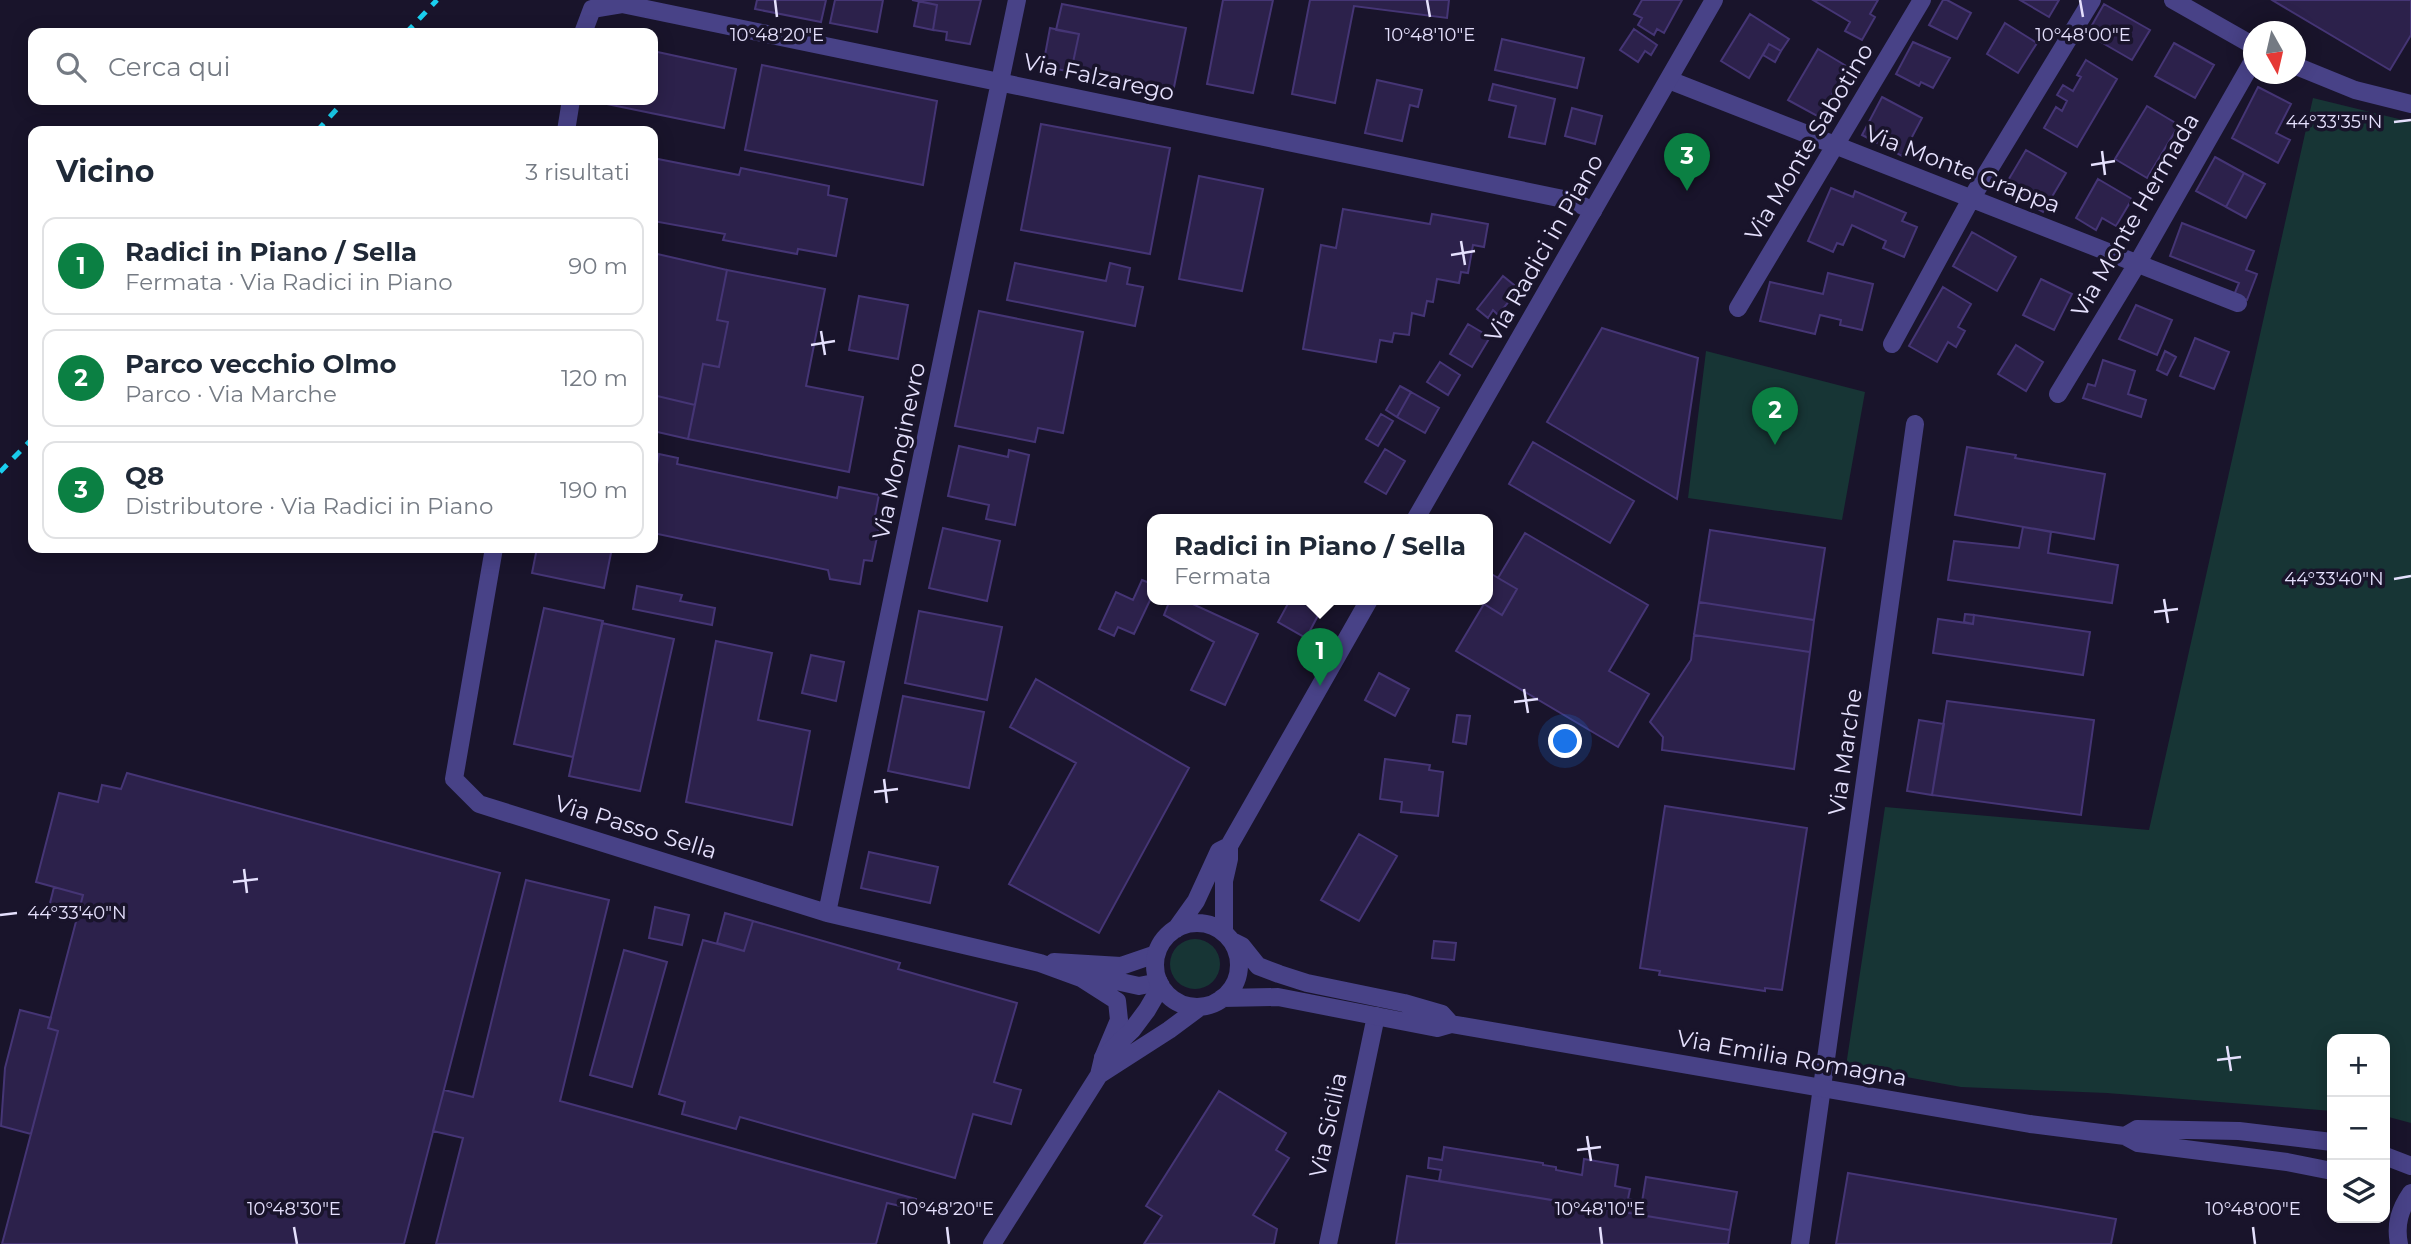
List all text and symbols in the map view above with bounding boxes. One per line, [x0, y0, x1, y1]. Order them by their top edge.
north arrow [2243, 21, 2306, 84]
text: 10°48'20"E [730, 24, 824, 46]
text: 10°48'10"E [1385, 24, 1475, 46]
text: 10°48'00"E [2035, 24, 2131, 46]
search box [28, 28, 658, 105]
street label: Via Monte Sabotino [1739, 38, 1879, 246]
street label: Via Falzarego [1021, 47, 1177, 107]
icon: search [52, 48, 90, 86]
text: Cerca qui [108, 51, 231, 83]
street label: Via Monte Hermada [2065, 108, 2205, 322]
text: 44°33'35"N [2286, 111, 2382, 133]
street label: Via Monte Grappa [1862, 119, 2064, 219]
pin: 3 [1664, 133, 1710, 191]
street label: Via Radici in Piano [1479, 149, 1609, 347]
text: Vicino [56, 153, 154, 190]
text: 3 risultati [525, 158, 630, 186]
text: Radici in Piano / Sella [125, 236, 417, 268]
text: 1 [76, 252, 86, 280]
text: 90 m [568, 252, 628, 280]
text: Fermata · Via Radici in Piano [125, 268, 453, 296]
text: Parco vecchio Olmo [125, 348, 397, 380]
street label: Via Monginevro [867, 360, 931, 542]
text: 2 [74, 364, 88, 392]
text: 120 m [561, 364, 628, 392]
text: Parco · Via Marche [125, 380, 337, 408]
pin: 2 [1752, 387, 1798, 445]
text: Q8 [125, 460, 164, 492]
text: 3 [74, 476, 88, 504]
text: 190 m [560, 476, 628, 504]
text: Distributore · Via Radici in Piano [125, 492, 493, 520]
popup [1147, 514, 1493, 605]
text: Radici in Piano / Sella [1174, 530, 1466, 562]
text: Fermata [1174, 562, 1271, 590]
text: 44°33'40"N [2284, 568, 2384, 590]
pin: 1 [1297, 628, 1343, 686]
street label: Via Marche [1822, 687, 1868, 817]
your location [1548, 724, 1582, 758]
street label: Via Passo Sella [552, 789, 720, 865]
text: 44°33'40"N [27, 902, 127, 924]
street label: Via Emilia Romagna [1675, 1024, 1909, 1092]
map controls [2327, 1034, 2390, 1223]
button: + [2327, 1034, 2390, 1097]
street label: Via Sicilia [1303, 1070, 1353, 1180]
button: − [2327, 1097, 2390, 1160]
button: layers [2327, 1160, 2390, 1223]
text: 10°48'30"E [247, 1198, 341, 1220]
text: 10°48'20"E [900, 1198, 994, 1220]
text: 10°48'10"E [1555, 1198, 1645, 1220]
text: 10°48'00"E [2205, 1198, 2301, 1220]

